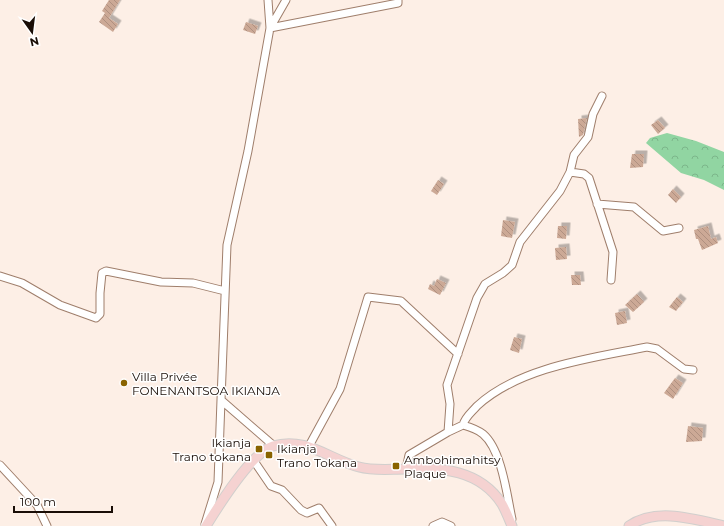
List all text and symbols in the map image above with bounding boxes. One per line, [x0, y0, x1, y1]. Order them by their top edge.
north arrow [12, 12, 52, 52]
text: N [28, 34, 40, 50]
place label: Villa Privée FONENANTSOA IKIANJA [132, 369, 280, 398]
marker: Villa Privée FONENANTSOA IKIANJA [119, 378, 129, 388]
place label: Ikianja Trano tokana [173, 435, 251, 464]
place label: Ikianja Trano Tokana [277, 441, 357, 470]
marker: Ikianja Trano tokana [254, 444, 264, 454]
marker: Ikianja Trano Tokana [264, 450, 274, 460]
place label: Ambohimahitsy Plaque [404, 452, 501, 481]
marker: Ambohimahitsy Plaque [391, 461, 401, 471]
scale bar [14, 488, 112, 514]
text: 100 m [20, 494, 56, 509]

